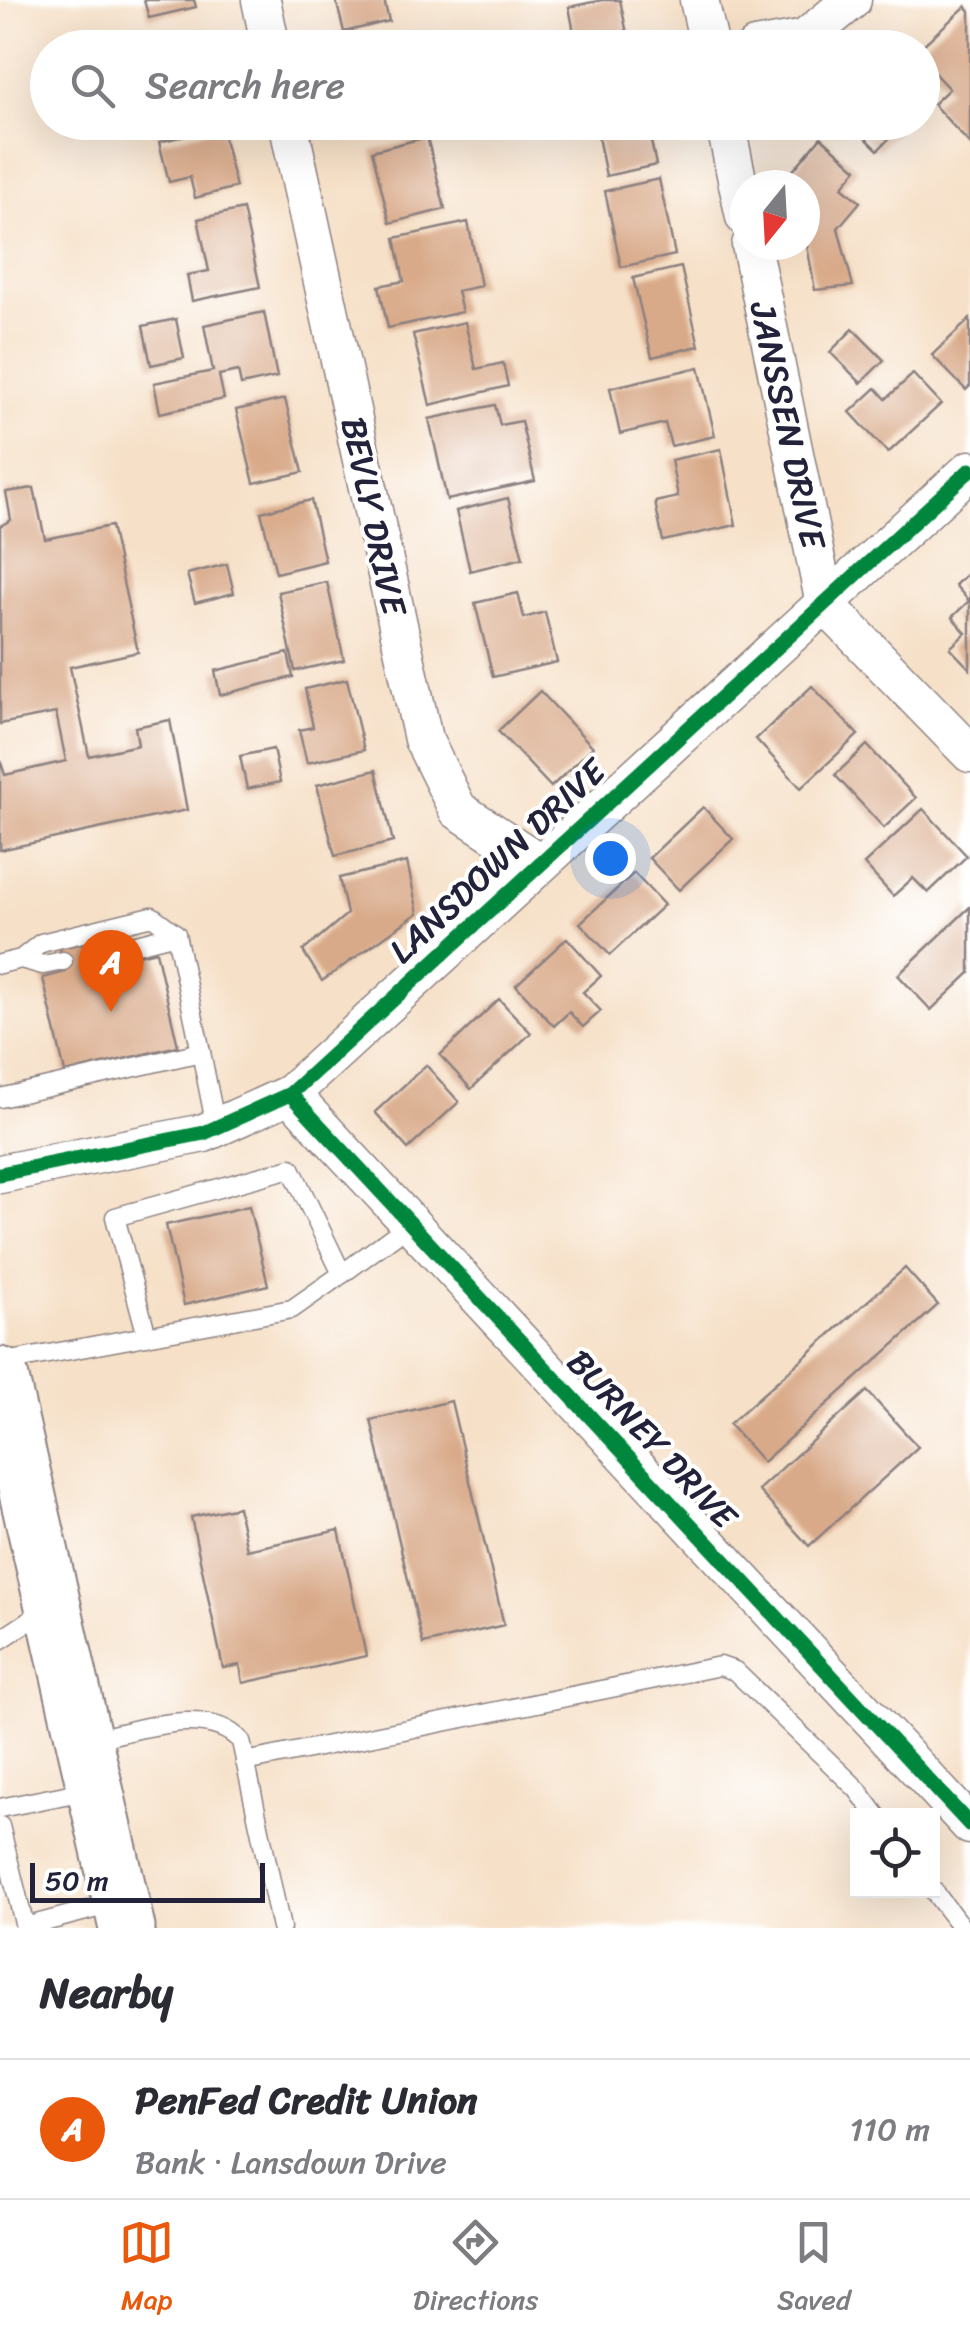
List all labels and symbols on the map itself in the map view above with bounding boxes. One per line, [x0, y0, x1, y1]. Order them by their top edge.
north arrow [730, 170, 820, 260]
street label: JANSSEN DRIVE [731, 295, 845, 557]
street label: BEVLY DRIVE [323, 411, 426, 623]
street label: LANSDOWN DRIVE [373, 741, 623, 979]
your location [585, 833, 636, 884]
pin: A [78, 930, 144, 1012]
street label: BURNEY DRIVE [551, 1334, 755, 1546]
scale bar [30, 1858, 265, 1902]

